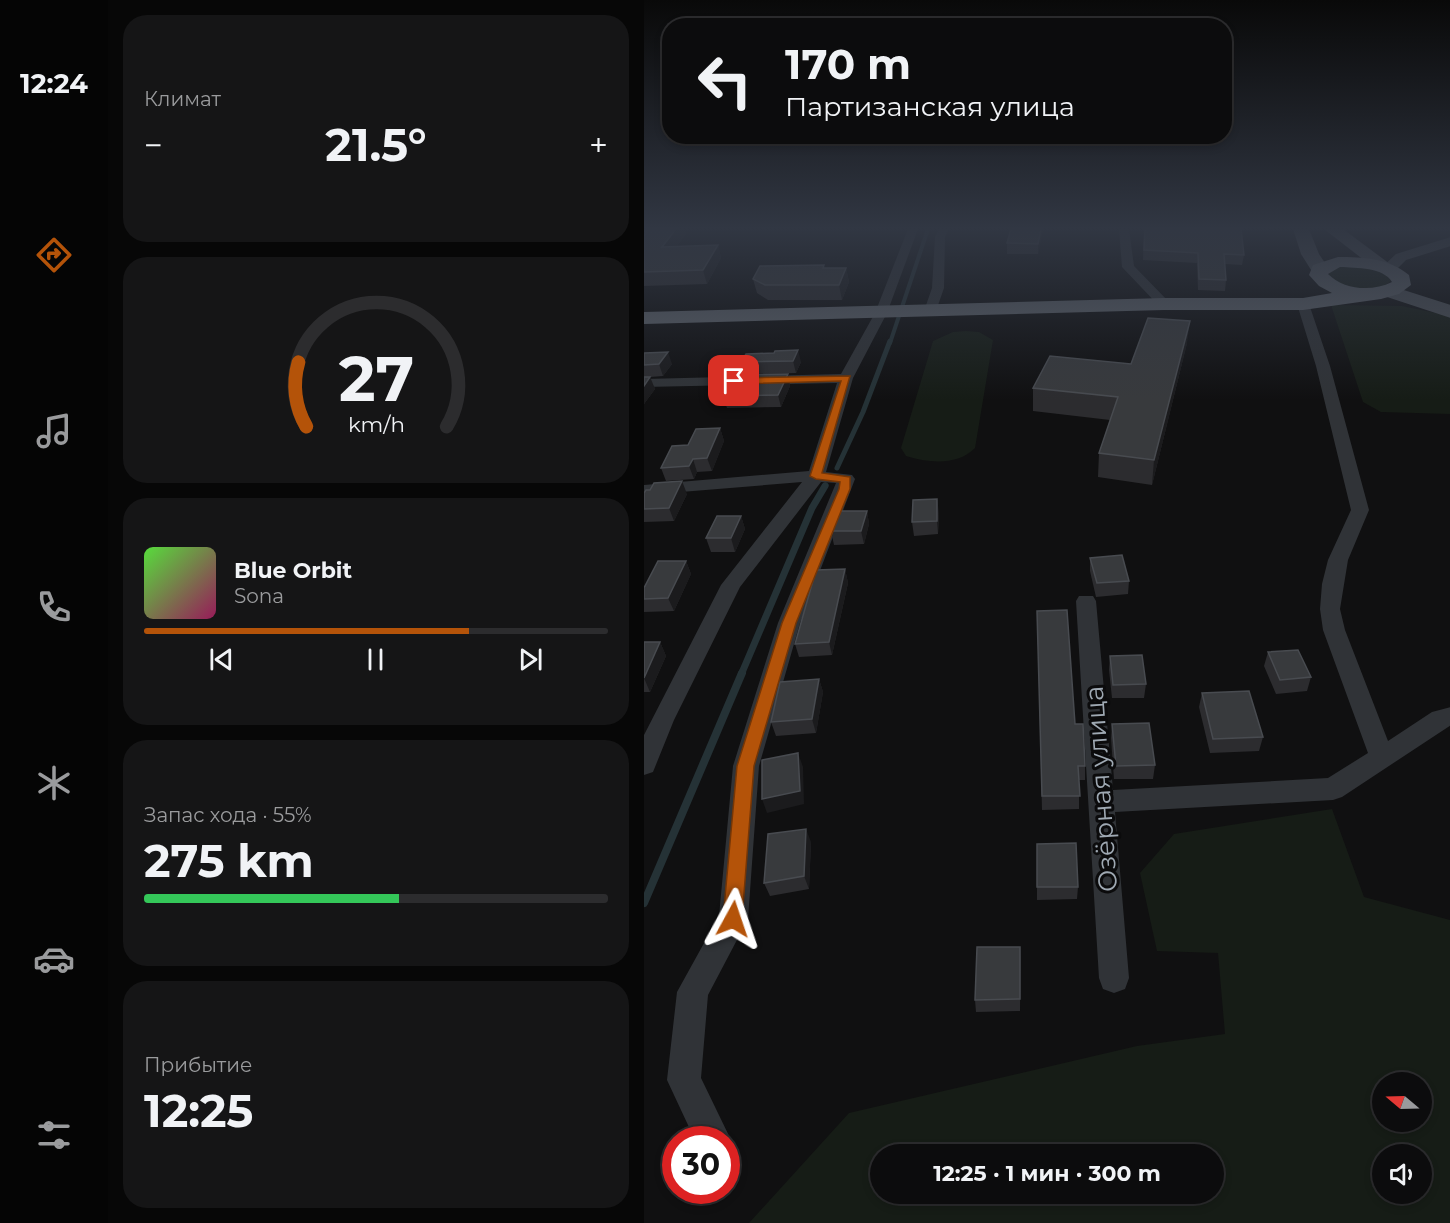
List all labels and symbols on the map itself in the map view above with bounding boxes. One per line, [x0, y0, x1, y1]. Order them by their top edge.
pin [708, 355, 759, 406]
street label: Озёрная улица [1078, 685, 1124, 893]
position arrow [701, 887, 765, 951]
north arrow [1372, 1072, 1432, 1132]
speed limit sign: 30 [662, 1126, 740, 1204]

